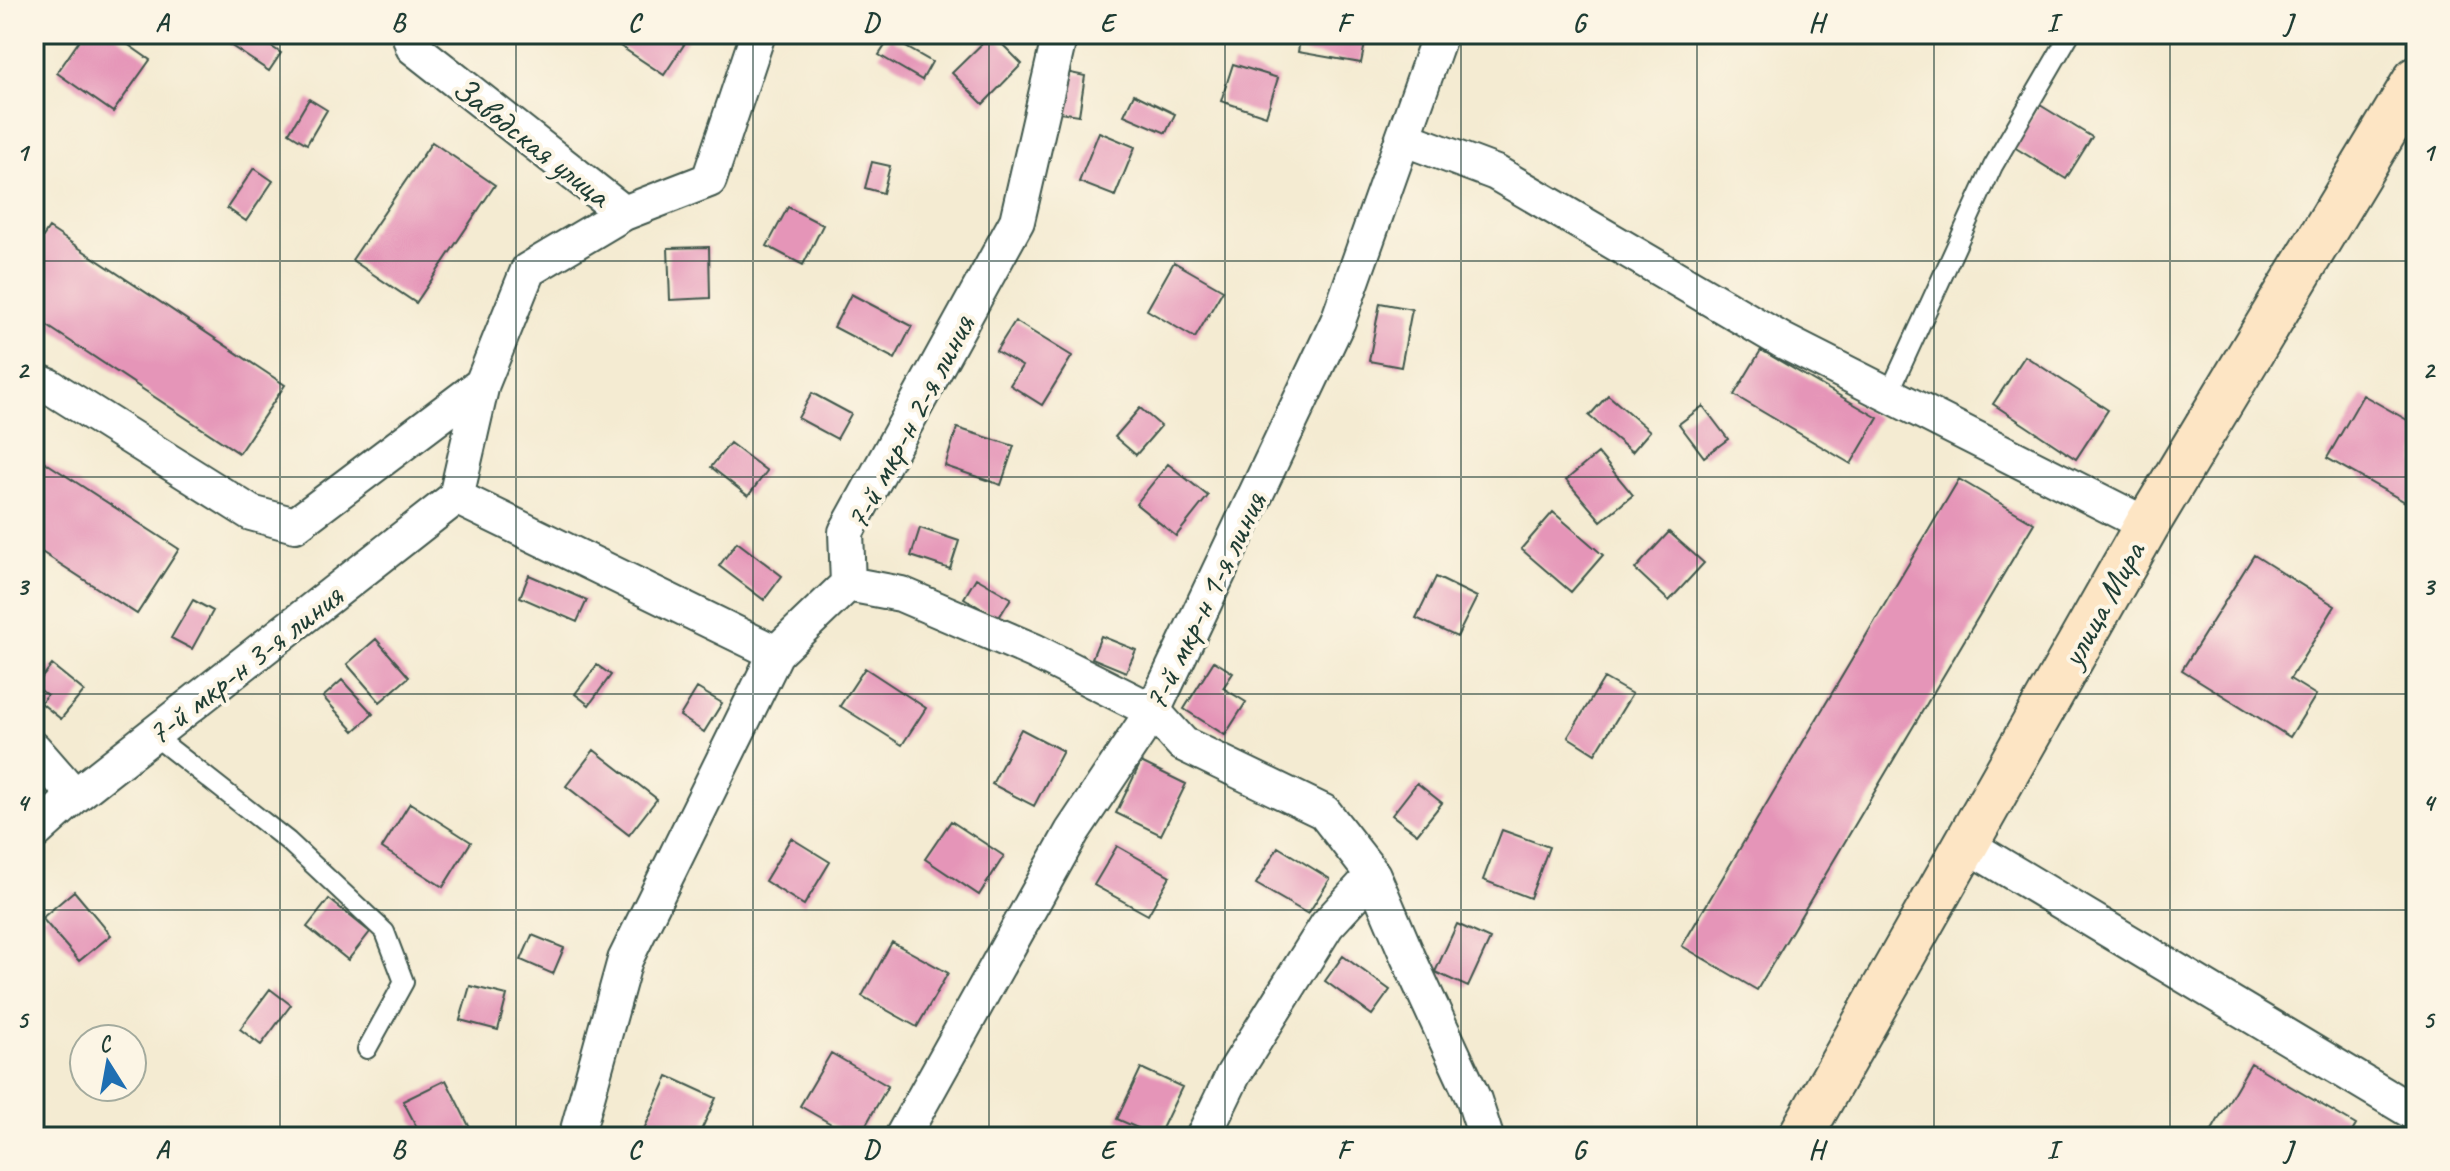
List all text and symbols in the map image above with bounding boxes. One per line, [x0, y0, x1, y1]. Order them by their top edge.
text: A [155, 6, 170, 39]
text: B [391, 6, 407, 39]
text: C [628, 6, 644, 39]
text: D [863, 6, 881, 39]
text: E [1100, 6, 1118, 39]
text: F [1337, 6, 1355, 39]
text: G [1573, 6, 1589, 39]
text: H [1809, 6, 1829, 39]
text: I [2047, 6, 2064, 39]
text: J [2282, 6, 2297, 39]
street label: Заводская улица [444, 66, 621, 218]
text: 1 [16, 136, 31, 169]
text: 1 [2422, 136, 2437, 169]
street label: 7-й мкр-н 2-я линия [835, 306, 985, 537]
text: 2 [16, 353, 30, 386]
text: 2 [2422, 353, 2436, 386]
street label: 7-й мкр-н 1-я линия [1133, 484, 1276, 717]
street label: улица Мира [2050, 532, 2156, 676]
text: 3 [16, 570, 30, 603]
text: 3 [2422, 570, 2436, 603]
street label: 7-й мкр-н 3-я линия [138, 573, 352, 754]
text: 4 [16, 786, 31, 819]
text: 4 [2422, 786, 2437, 819]
text: 5 [16, 1003, 30, 1036]
text: 5 [2422, 1003, 2436, 1036]
north arrow [68, 1023, 148, 1103]
text: С [96, 1029, 115, 1059]
text: A [155, 1133, 170, 1166]
text: B [391, 1133, 407, 1166]
text: C [628, 1133, 644, 1166]
text: D [863, 1133, 881, 1166]
text: E [1100, 1133, 1118, 1166]
text: F [1337, 1133, 1355, 1166]
text: G [1573, 1133, 1589, 1166]
text: H [1809, 1133, 1829, 1166]
text: I [2047, 1133, 2064, 1166]
text: J [2282, 1133, 2297, 1166]

